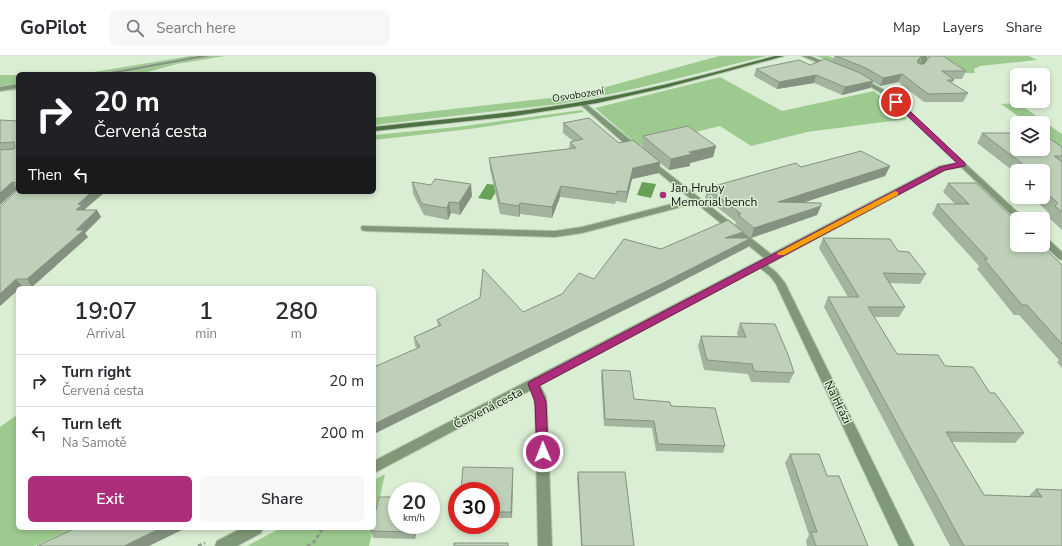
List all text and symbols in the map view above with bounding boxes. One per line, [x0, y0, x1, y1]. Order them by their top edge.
search box [110, 10, 390, 46]
text: GoPilot [20, 15, 86, 41]
icon: search [124, 17, 146, 39]
text: Search here [156, 18, 236, 38]
text: Map [893, 18, 920, 37]
text: Layers [942, 18, 984, 37]
text: Share [1006, 18, 1042, 37]
map controls [1010, 68, 1050, 252]
button: sound [1010, 68, 1050, 108]
text: 20 m [94, 83, 160, 121]
street label: Osvobození [551, 84, 606, 106]
pin [879, 85, 913, 119]
icon: right [28, 88, 80, 140]
icon: arrive [885, 91, 907, 113]
button: layers [1010, 116, 1050, 156]
text: Červená cesta [94, 119, 207, 143]
icon: left [70, 164, 92, 186]
button: + [1010, 164, 1050, 204]
text: Then [28, 165, 62, 185]
place label: Jan Hruby Memorial bench [670, 180, 757, 210]
marker: Jan Hruby Memorial bench [658, 190, 668, 200]
button: − [1010, 212, 1050, 252]
text: 19:07 [74, 295, 137, 327]
text: 1 [199, 295, 213, 327]
text: 280 [275, 295, 318, 327]
text: Arrival [86, 325, 125, 343]
text: min [195, 325, 217, 343]
text: m [291, 325, 302, 343]
text: Turn right [62, 362, 131, 382]
icon: right [28, 370, 50, 392]
text: 20 m [329, 371, 364, 391]
street label: Na Hrázi [821, 378, 855, 426]
text: Červená cesta [62, 382, 144, 400]
street label: Červená cesta [451, 384, 525, 432]
text: Turn left [62, 414, 121, 434]
icon: left [28, 422, 50, 444]
text: 200 m [320, 423, 364, 443]
position arrow [522, 431, 564, 473]
text: Na Samotě [62, 434, 126, 452]
button: Exit [28, 476, 192, 522]
button: Share [200, 476, 364, 522]
speed limit sign: 30 [448, 482, 500, 534]
text: 20 [402, 489, 426, 516]
text: km/h [403, 511, 425, 525]

